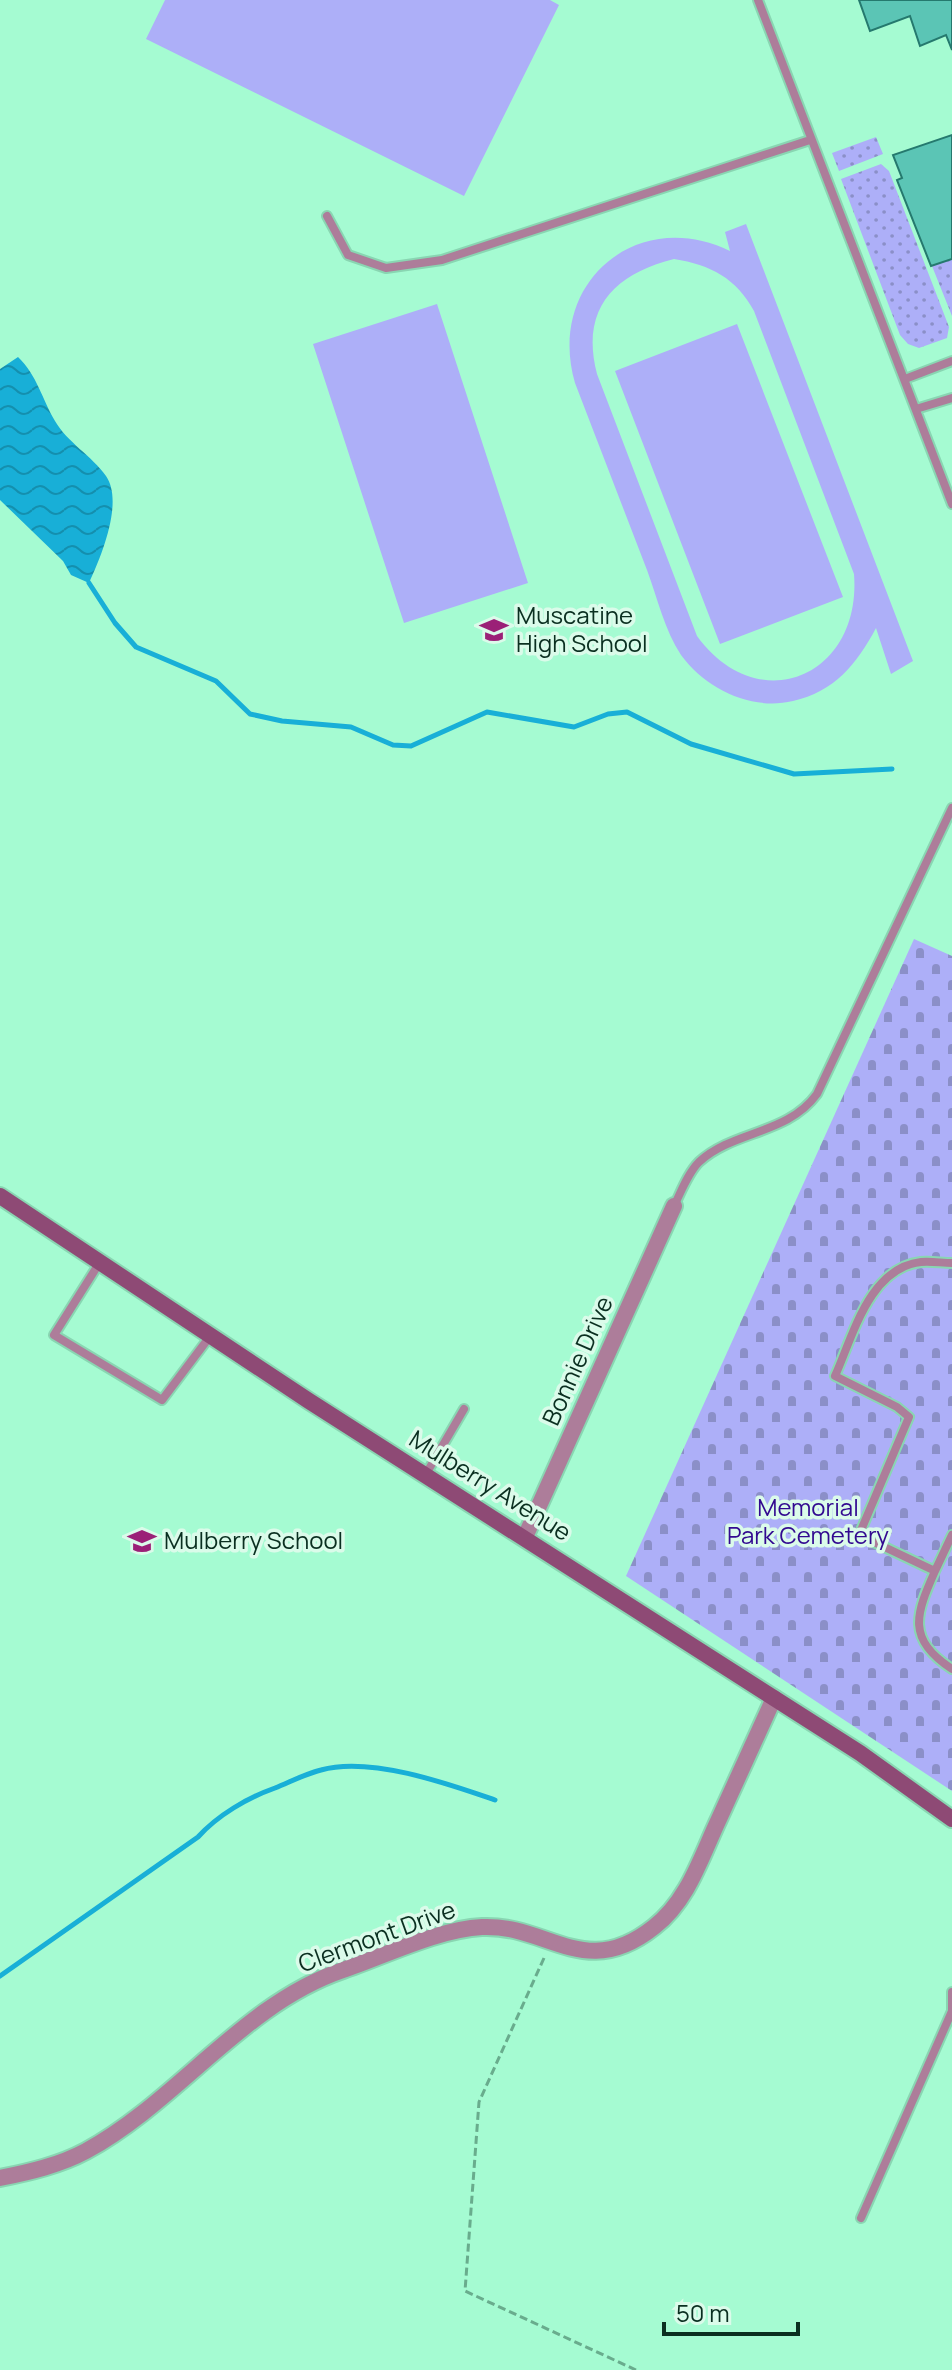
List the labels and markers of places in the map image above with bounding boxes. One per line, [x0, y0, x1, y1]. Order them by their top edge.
place label: Muscatine High School [516, 598, 648, 659]
school or university icon: Muscatine High School [479, 615, 509, 645]
place label: Mulberry School [164, 1523, 343, 1556]
school or university icon: Mulberry School [127, 1526, 157, 1556]

